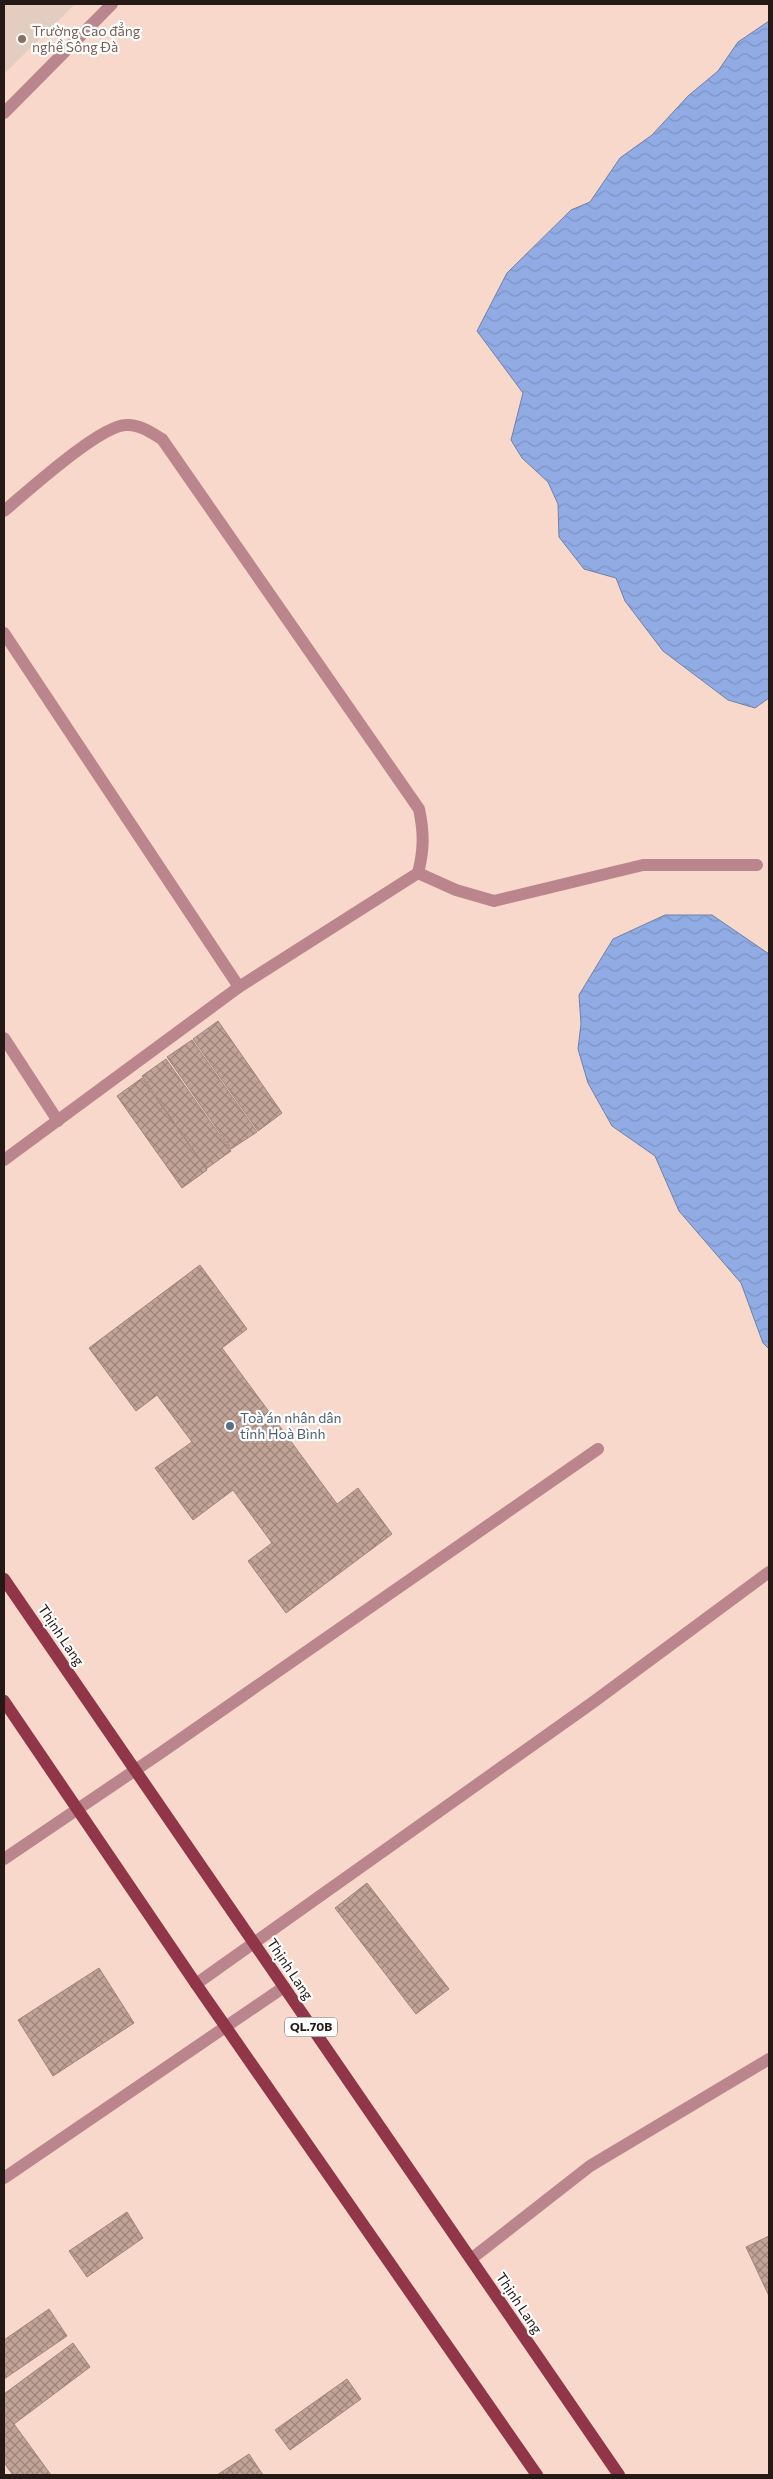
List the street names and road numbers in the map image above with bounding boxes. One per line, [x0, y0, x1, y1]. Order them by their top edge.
street label: Thịnh Lang [35, 1601, 88, 1669]
street label: Thịnh Lang [264, 1935, 317, 2003]
road number: QL.70B [285, 2018, 337, 2036]
street label: Thịnh Lang [493, 2269, 546, 2337]

